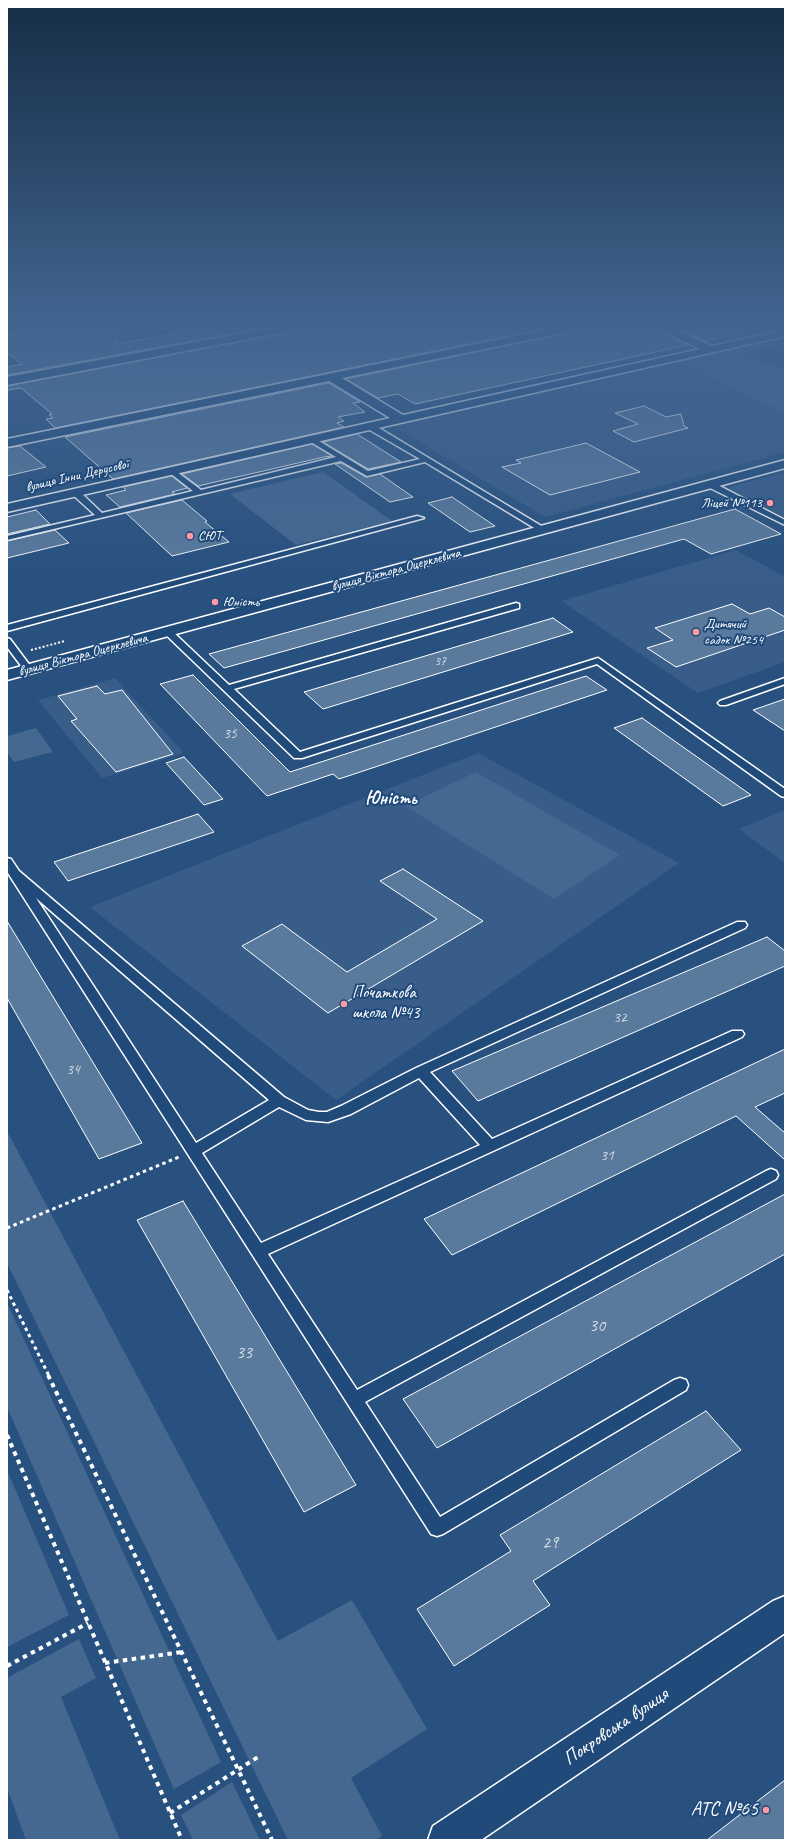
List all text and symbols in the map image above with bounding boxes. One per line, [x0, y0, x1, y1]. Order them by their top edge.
street label: вулиця Інни Дерусової [24, 456, 130, 496]
place label: Ліцей №113 [701, 495, 762, 511]
marker: Ліцей №113 [765, 498, 775, 508]
place label: СЮТ [198, 528, 221, 544]
marker: СЮТ [185, 531, 195, 541]
street label: вулиця Віктора Оцерклевича [330, 545, 462, 595]
place label: Юність [223, 594, 259, 610]
marker: Юність [210, 597, 220, 607]
place label: Дитячий садок №254 [704, 616, 763, 648]
marker: Дитячий садок №254 [691, 627, 701, 637]
street label: вулиця Віктора Оцерклевича [17, 630, 149, 680]
house number: 37 [434, 654, 446, 670]
house number: 35 [223, 725, 237, 743]
district label: Юність [365, 788, 417, 810]
place label: Початкова школа №43 [352, 984, 420, 1024]
marker: Початкова школа №43 [339, 999, 349, 1009]
house number: 32 [613, 1009, 627, 1027]
house number: 34 [66, 1061, 80, 1079]
house number: 31 [600, 1147, 614, 1165]
house number: 30 [589, 1315, 605, 1337]
house number: 33 [236, 1342, 252, 1364]
house number: 29 [542, 1532, 558, 1554]
street label: Покровська вулиця [559, 1683, 673, 1771]
place label: АТС №65 [691, 1798, 758, 1822]
marker: АТС №65 [761, 1805, 771, 1815]

